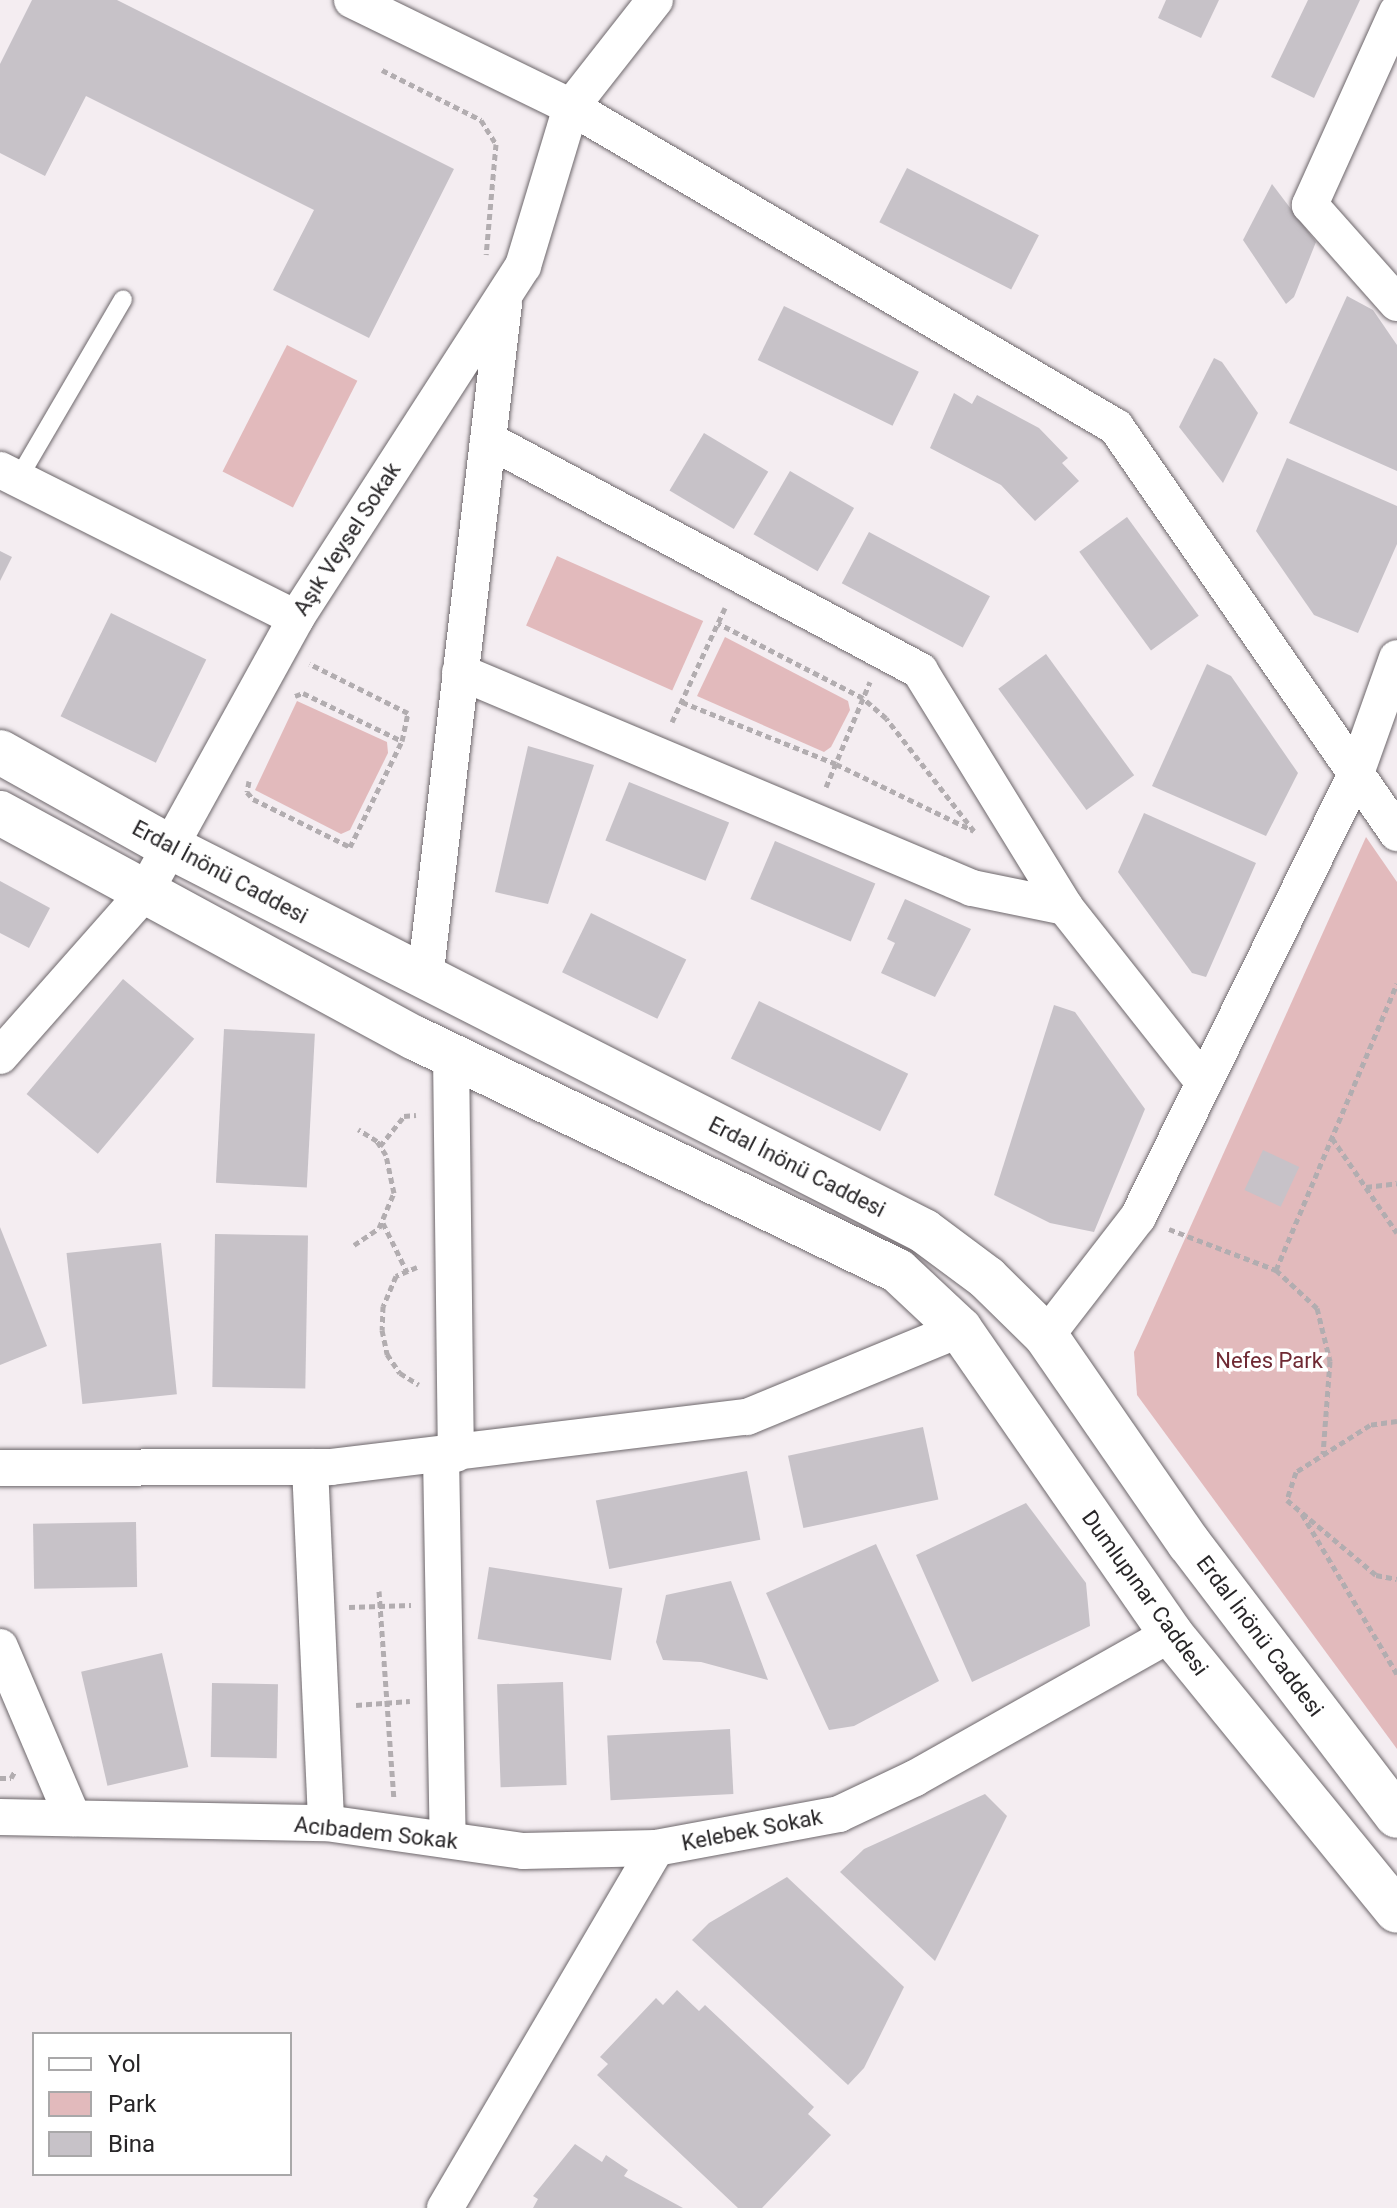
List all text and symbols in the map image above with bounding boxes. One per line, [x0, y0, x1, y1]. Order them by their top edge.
street label: Aşık Veysel Sokak [288, 458, 406, 620]
street label: Erdal İnönü Caddesi [128, 815, 312, 929]
street label: Erdal İnönü Caddesi [704, 1111, 890, 1223]
park label: Nefes Park [1215, 1348, 1323, 1374]
street label: Dumlupınar Caddesi [1076, 1505, 1214, 1681]
street label: Erdal İnönü Caddesi [1191, 1550, 1329, 1722]
street label: Kelebek Sokak [679, 1803, 825, 1857]
street label: Acıbadem Sokak [293, 1811, 459, 1855]
legend [32, 2032, 292, 2176]
text: Yol [108, 2050, 141, 2078]
text: Park [108, 2090, 156, 2118]
text: Bina [108, 2130, 155, 2158]

